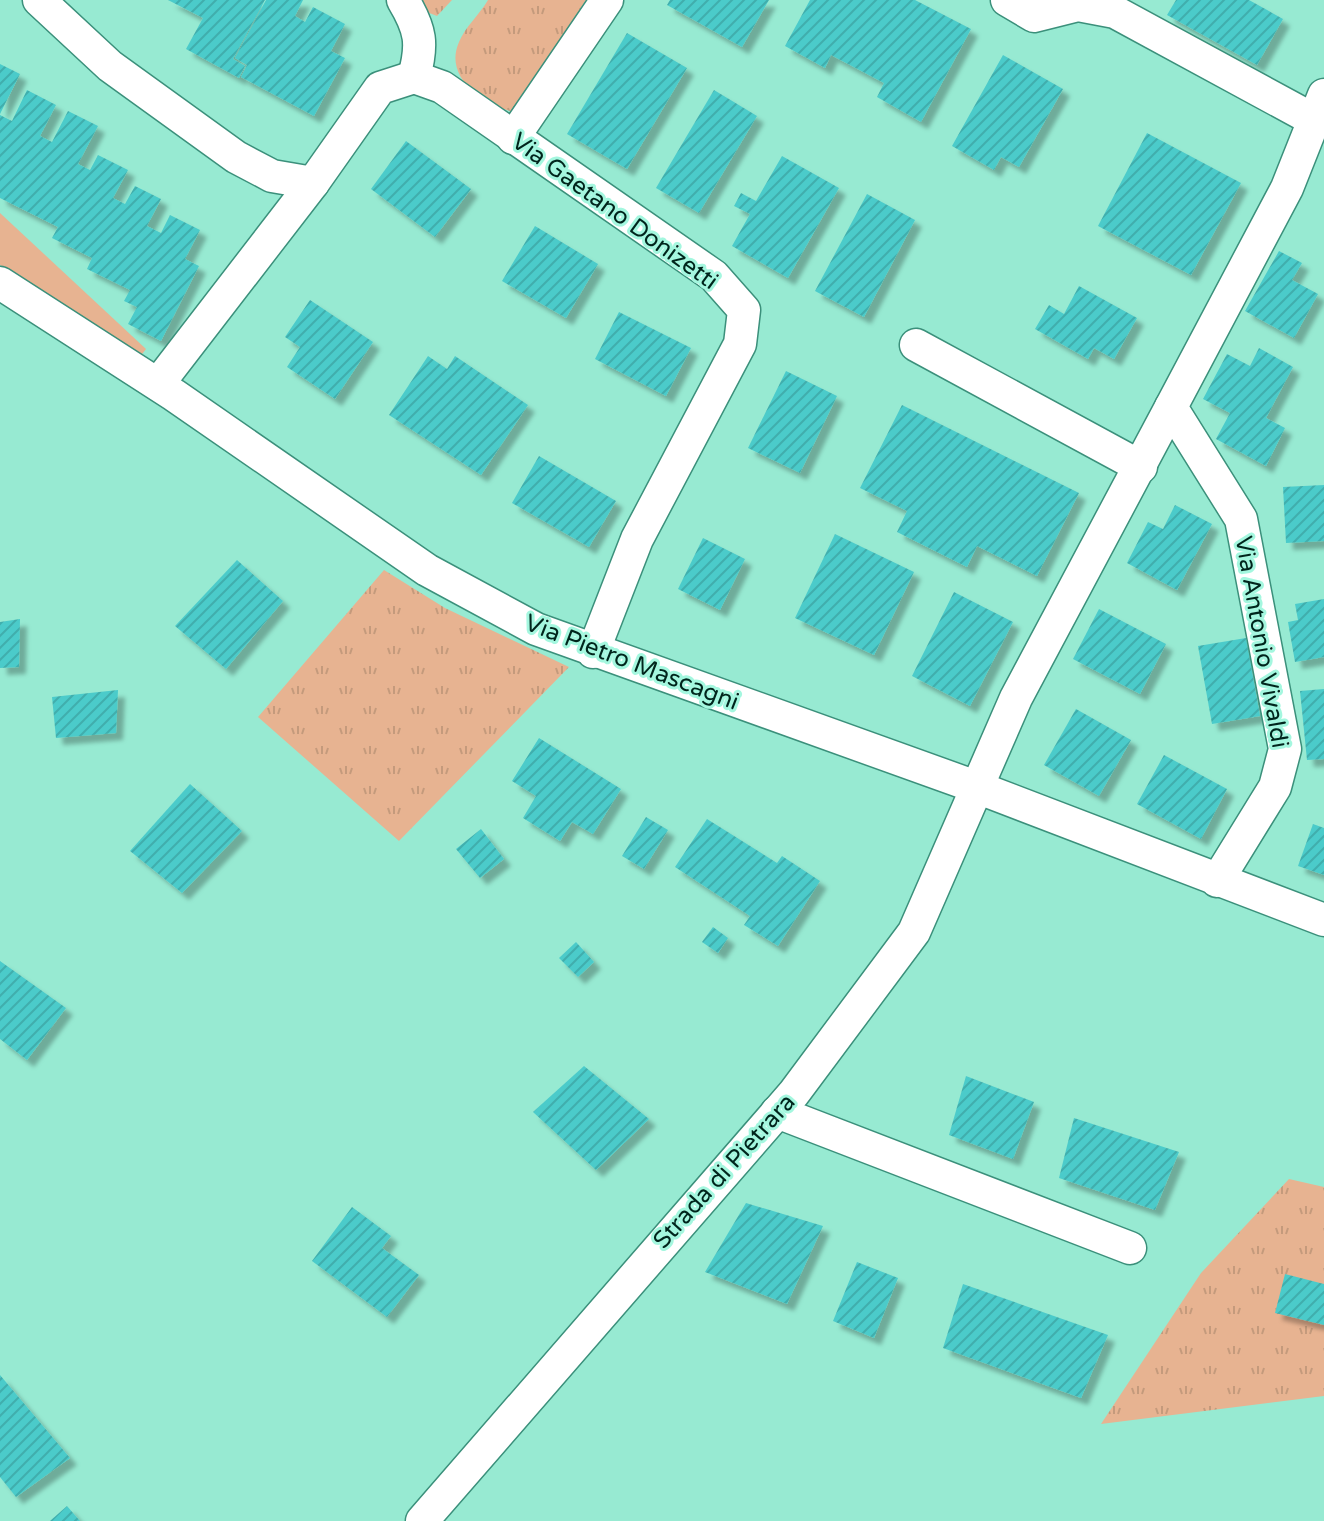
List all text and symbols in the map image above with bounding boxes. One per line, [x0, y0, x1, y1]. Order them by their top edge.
street label: Via Gaetano Donizetti [506, 127, 724, 296]
street label: Via Antonio Vivaldi [1229, 534, 1294, 750]
street label: Via Pietro Mascagni [521, 608, 743, 717]
street label: Strada di Pietrara [647, 1088, 802, 1255]

